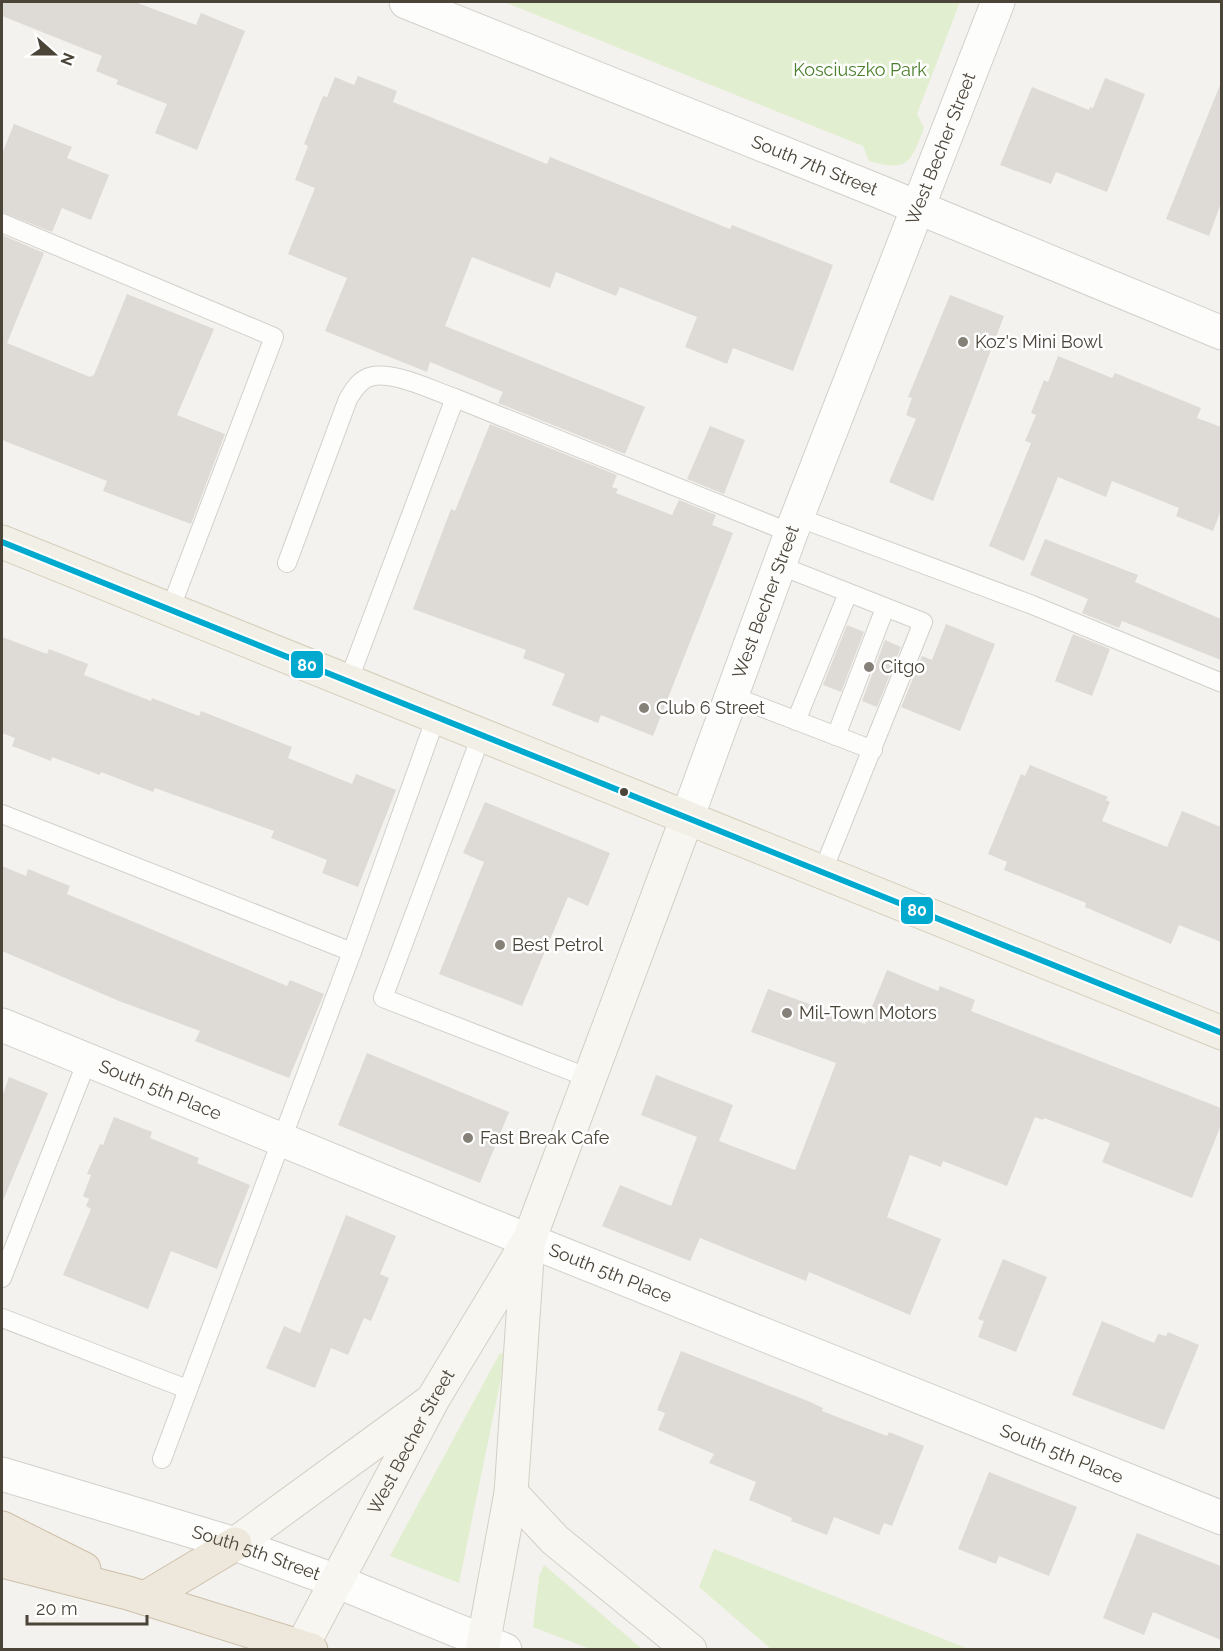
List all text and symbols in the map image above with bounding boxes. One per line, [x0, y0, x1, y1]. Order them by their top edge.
north arrow [24, 24, 84, 84]
text: N [56, 50, 79, 68]
park label: Kosciuszko Park [793, 59, 927, 80]
street label: West Becher Street [901, 69, 980, 227]
street label: South 7th Street [748, 130, 881, 200]
place label: Koz's Mini Bowl [975, 331, 1103, 352]
marker: Koz's Mini Bowl [956, 335, 970, 349]
street label: West Becher Street [728, 522, 803, 681]
line badge: 80 [290, 650, 324, 679]
text: 80 [297, 656, 317, 675]
place label: Citgo [881, 656, 925, 677]
marker: Citgo [862, 660, 876, 674]
place label: Club 6 Street [656, 697, 765, 718]
marker: Club 6 Street [637, 701, 651, 715]
unlabelled marker [618, 786, 630, 798]
line badge: 80 [900, 896, 934, 925]
text: 80 [907, 901, 927, 920]
place label: Best Petrol [512, 934, 603, 955]
marker: Best Petrol [493, 938, 507, 952]
place label: Mil-Town Motors [799, 1002, 937, 1023]
marker: Mil-Town Motors [780, 1006, 794, 1020]
street label: South 5th Place [96, 1055, 225, 1124]
place label: Fast Break Cafe [480, 1127, 610, 1148]
marker: Fast Break Cafe [461, 1131, 475, 1145]
street label: South 5th Place [546, 1239, 675, 1307]
street label: West Becher Street [363, 1365, 458, 1518]
street label: South 5th Place [997, 1419, 1127, 1487]
street label: South 5th Street [190, 1521, 323, 1584]
scale bar [27, 1588, 147, 1626]
text: 20 m [36, 1598, 78, 1619]

